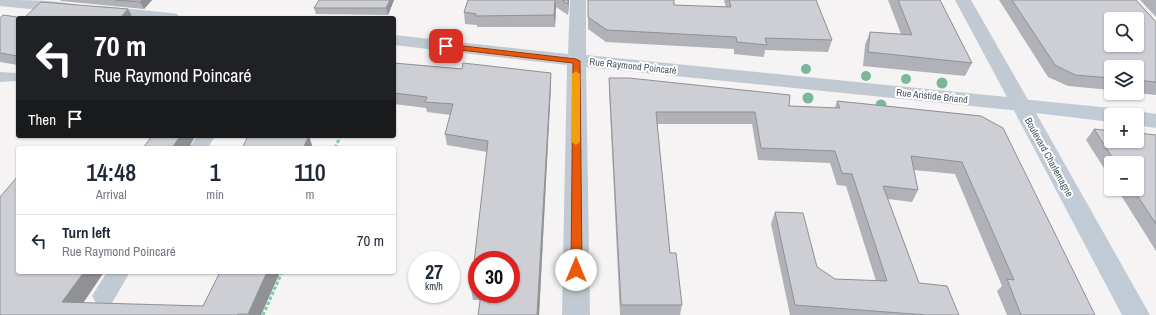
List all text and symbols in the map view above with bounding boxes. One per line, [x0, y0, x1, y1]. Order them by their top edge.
map controls [1104, 12, 1144, 196]
button: search [1104, 12, 1144, 52]
text: 70 m [94, 27, 146, 65]
pin [429, 29, 463, 63]
icon: left [28, 32, 80, 84]
icon: arrive [435, 35, 457, 57]
street label: Rue Raymond Poincaré [589, 55, 678, 77]
button: layers [1104, 60, 1144, 100]
text: Rue Raymond Poincaré [94, 63, 252, 88]
street label: Rue Aristide Briand [896, 86, 968, 106]
icon: arrive [64, 108, 86, 130]
button: + [1104, 108, 1144, 148]
text: Then [28, 109, 56, 130]
street label: Boulevard Charlemagne [1022, 115, 1076, 199]
text: 14:48 [86, 156, 136, 188]
text: 1 [210, 156, 221, 188]
text: 110 [294, 156, 326, 188]
button: − [1104, 156, 1144, 196]
text: Arrival [96, 186, 127, 203]
text: min [206, 186, 224, 203]
text: m [306, 186, 314, 203]
text: Turn left [62, 222, 110, 243]
icon: left [28, 230, 50, 252]
text: 70 m [357, 230, 384, 251]
text: Rue Raymond Poincaré [62, 243, 176, 260]
position arrow [555, 249, 597, 291]
speed limit sign: 30 [468, 251, 520, 303]
text: 27 [425, 258, 443, 285]
text: km/h [425, 280, 443, 293]

